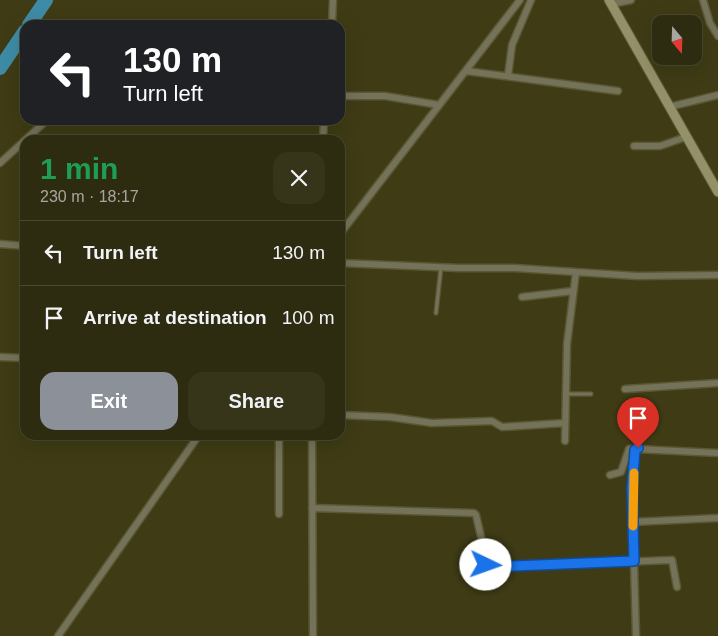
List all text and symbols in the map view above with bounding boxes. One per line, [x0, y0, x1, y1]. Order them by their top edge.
north arrow [652, 15, 702, 65]
map controls [652, 15, 702, 65]
icon: left [40, 40, 105, 105]
text: 130 m [123, 40, 222, 79]
text: Turn left [123, 81, 203, 106]
text: 1 min [40, 152, 118, 185]
button: close [273, 152, 325, 204]
text: 230 m · 18:17 [40, 188, 139, 205]
icon: left [40, 239, 68, 267]
text: Turn left [83, 242, 158, 263]
text: 130 m [272, 242, 325, 263]
icon: arrive [40, 304, 68, 332]
text: Arrive at destination [83, 307, 267, 328]
text: 100 m [282, 307, 335, 328]
button: Exit [40, 372, 178, 430]
button: Share [188, 372, 325, 430]
pin [617, 397, 659, 448]
icon: arrive [624, 404, 652, 432]
position arrow [459, 538, 511, 590]

